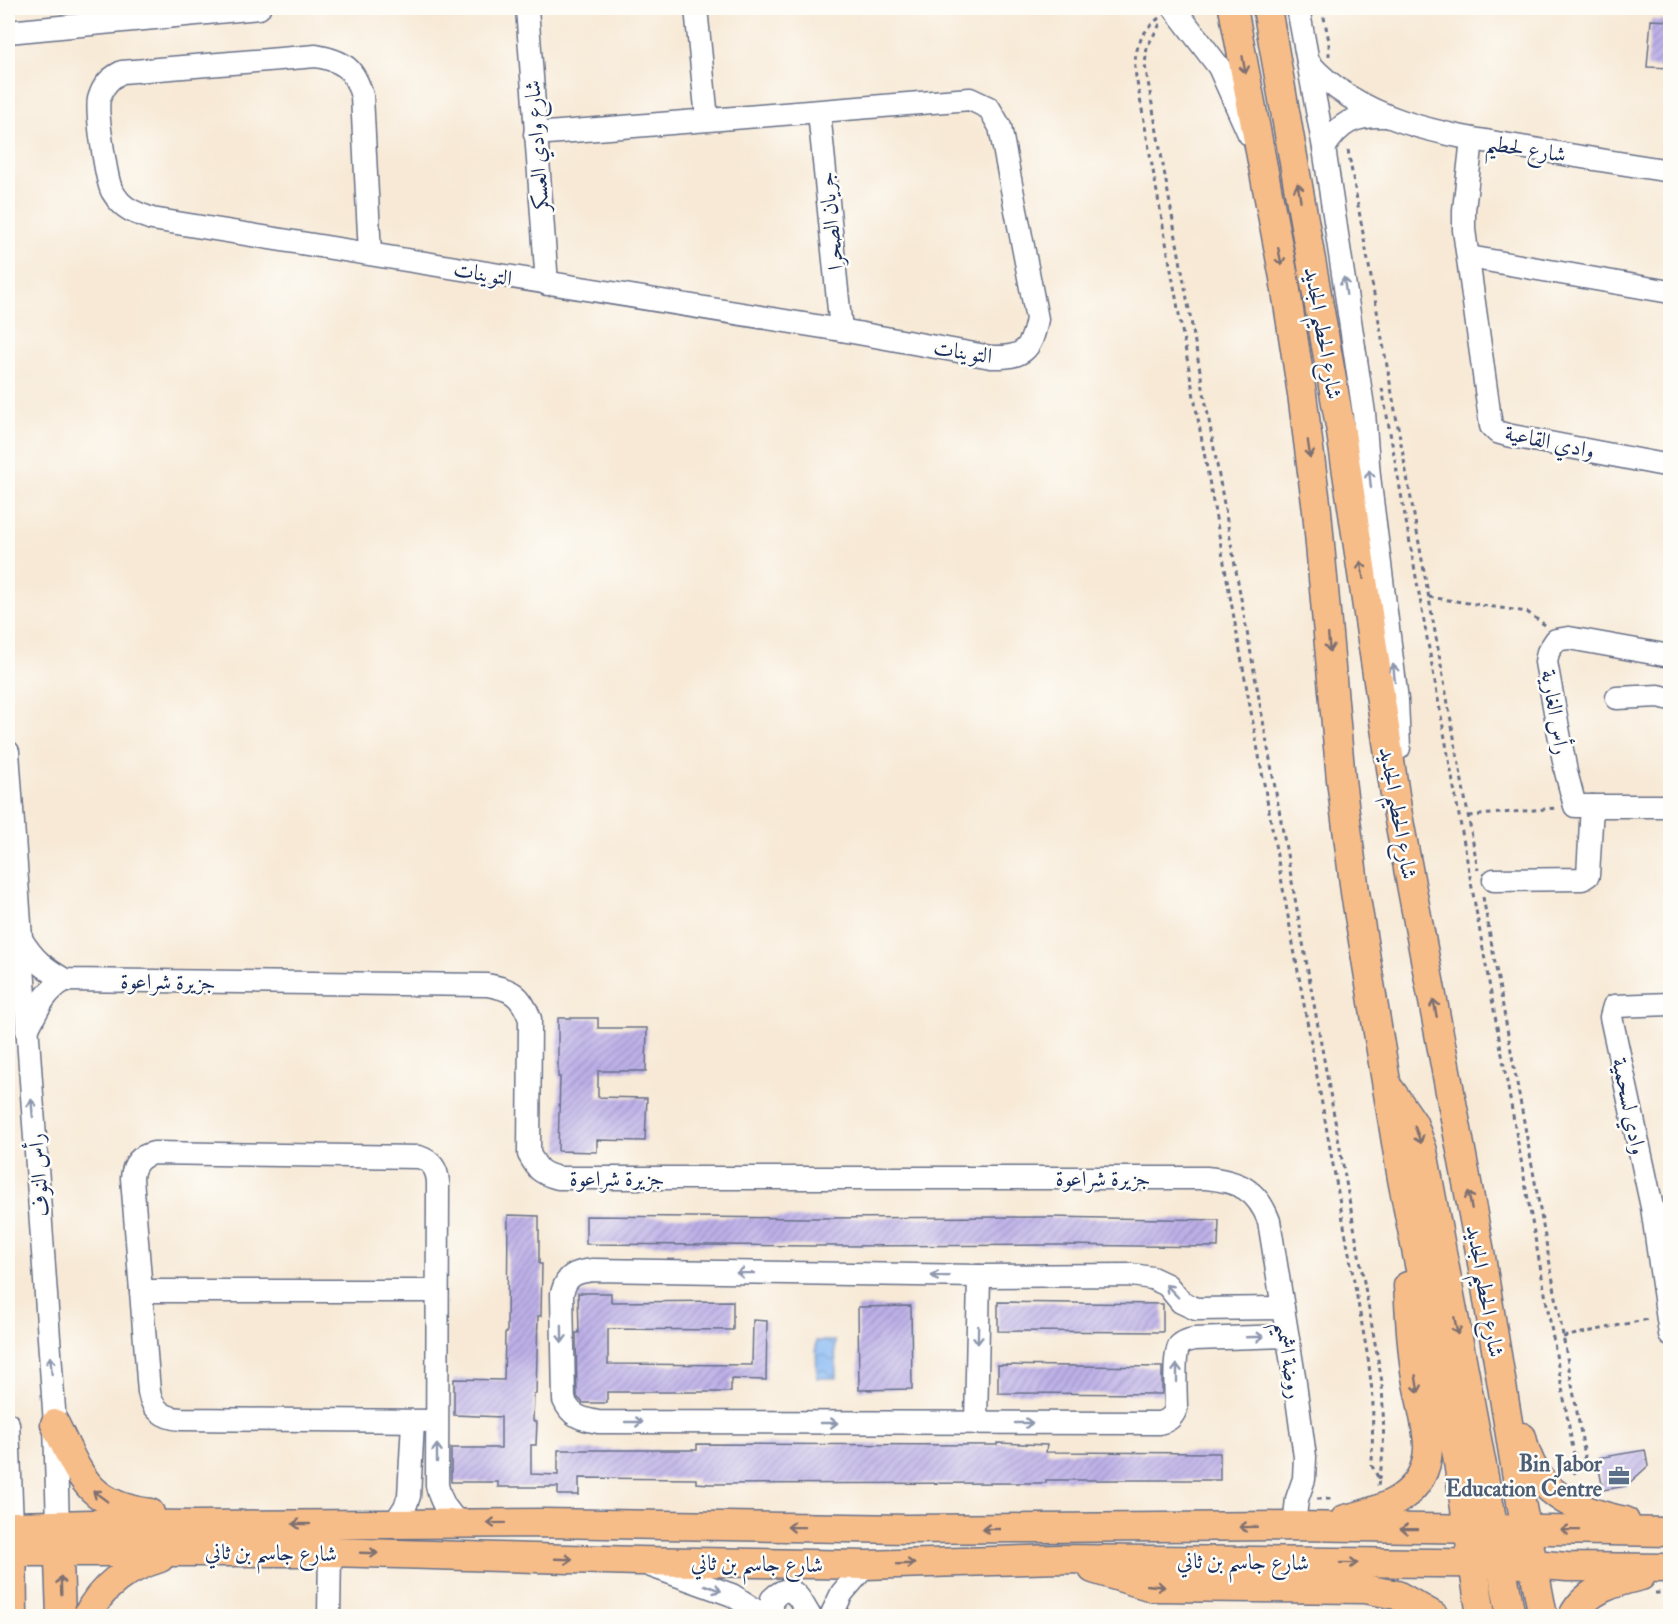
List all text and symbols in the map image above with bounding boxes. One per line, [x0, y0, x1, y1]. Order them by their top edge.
one-way arrow [1239, 55, 1250, 74]
street label: شارع وادي العسكر [518, 79, 560, 214]
street label: شارع لحطيم [1482, 129, 1568, 176]
street label: جريان الصحرا [812, 170, 850, 271]
one-way arrow [1293, 182, 1304, 202]
one-way arrow [1275, 246, 1286, 266]
street label: التوينات [451, 255, 514, 293]
street label: شارع الحطيم الجديد [1291, 265, 1348, 403]
one-way arrow [1339, 277, 1350, 297]
street label: التوينات [932, 334, 994, 370]
street label: وادي القاعية [1502, 419, 1597, 468]
one-way arrow [1304, 439, 1315, 459]
one-way arrow [1364, 470, 1375, 490]
one-way arrow [1356, 561, 1367, 581]
one-way arrow [1324, 633, 1335, 653]
one-way arrow [1388, 664, 1399, 683]
street label: رأس الغارية [1534, 667, 1578, 757]
street label: شارع الحطيم الجديد [1366, 745, 1423, 883]
street label: جزيرة شراعوة [120, 967, 216, 997]
one-way arrow [1429, 999, 1440, 1019]
street label: وادي لسحمية [1602, 1055, 1653, 1158]
one-way arrow [26, 1099, 37, 1119]
one-way arrow [1413, 1125, 1424, 1144]
street label: رأس النوف [20, 1132, 56, 1218]
street label: جزيرة شراعوة [569, 1165, 665, 1193]
street label: جزيرة شراعوة [1055, 1165, 1151, 1193]
one-way arrow [1465, 1191, 1476, 1210]
street label: شارع الحطيم الجديد [1453, 1223, 1510, 1361]
one-way arrow [735, 1267, 755, 1278]
one-way arrow [930, 1270, 950, 1281]
one-way arrow [1165, 1284, 1179, 1299]
one-way arrow [1451, 1316, 1462, 1335]
street label: روضة اشميم [1262, 1319, 1309, 1402]
one-way arrow [557, 1324, 568, 1344]
one-way arrow [972, 1324, 984, 1344]
one-way arrow [1244, 1331, 1264, 1343]
one-way arrow [46, 1356, 57, 1376]
one-way arrow [1171, 1363, 1182, 1383]
one-way arrow [1412, 1373, 1423, 1393]
one-way arrow [624, 1416, 644, 1428]
one-way arrow [819, 1417, 839, 1429]
one-way arrow [1014, 1417, 1034, 1429]
one-way arrow [431, 1444, 443, 1464]
place label: Bin Jabor Education Centre [1446, 1450, 1603, 1503]
office icon: Bin Jabor Education Centre [1607, 1464, 1631, 1488]
one-way arrow [93, 1490, 109, 1502]
one-way arrow [486, 1517, 506, 1529]
one-way arrow [291, 1519, 311, 1530]
one-way arrow [786, 1521, 806, 1533]
one-way arrow [1238, 1521, 1258, 1533]
one-way arrow [981, 1523, 1001, 1535]
one-way arrow [1399, 1523, 1419, 1535]
one-way arrow [1561, 1525, 1581, 1536]
street label: شارع جاسم بن ثاني [204, 1538, 337, 1575]
street label: شارع جاسم بن ثاني [1176, 1547, 1309, 1584]
one-way arrow [359, 1548, 379, 1559]
street label: شارع جاسم بن ثاني [690, 1549, 823, 1586]
one-way arrow [554, 1554, 574, 1565]
one-way arrow [1338, 1557, 1358, 1568]
one-way arrow [896, 1558, 916, 1569]
one-way arrow [55, 1575, 66, 1595]
one-way arrow [1145, 1581, 1165, 1592]
one-way arrow [703, 1584, 722, 1595]

